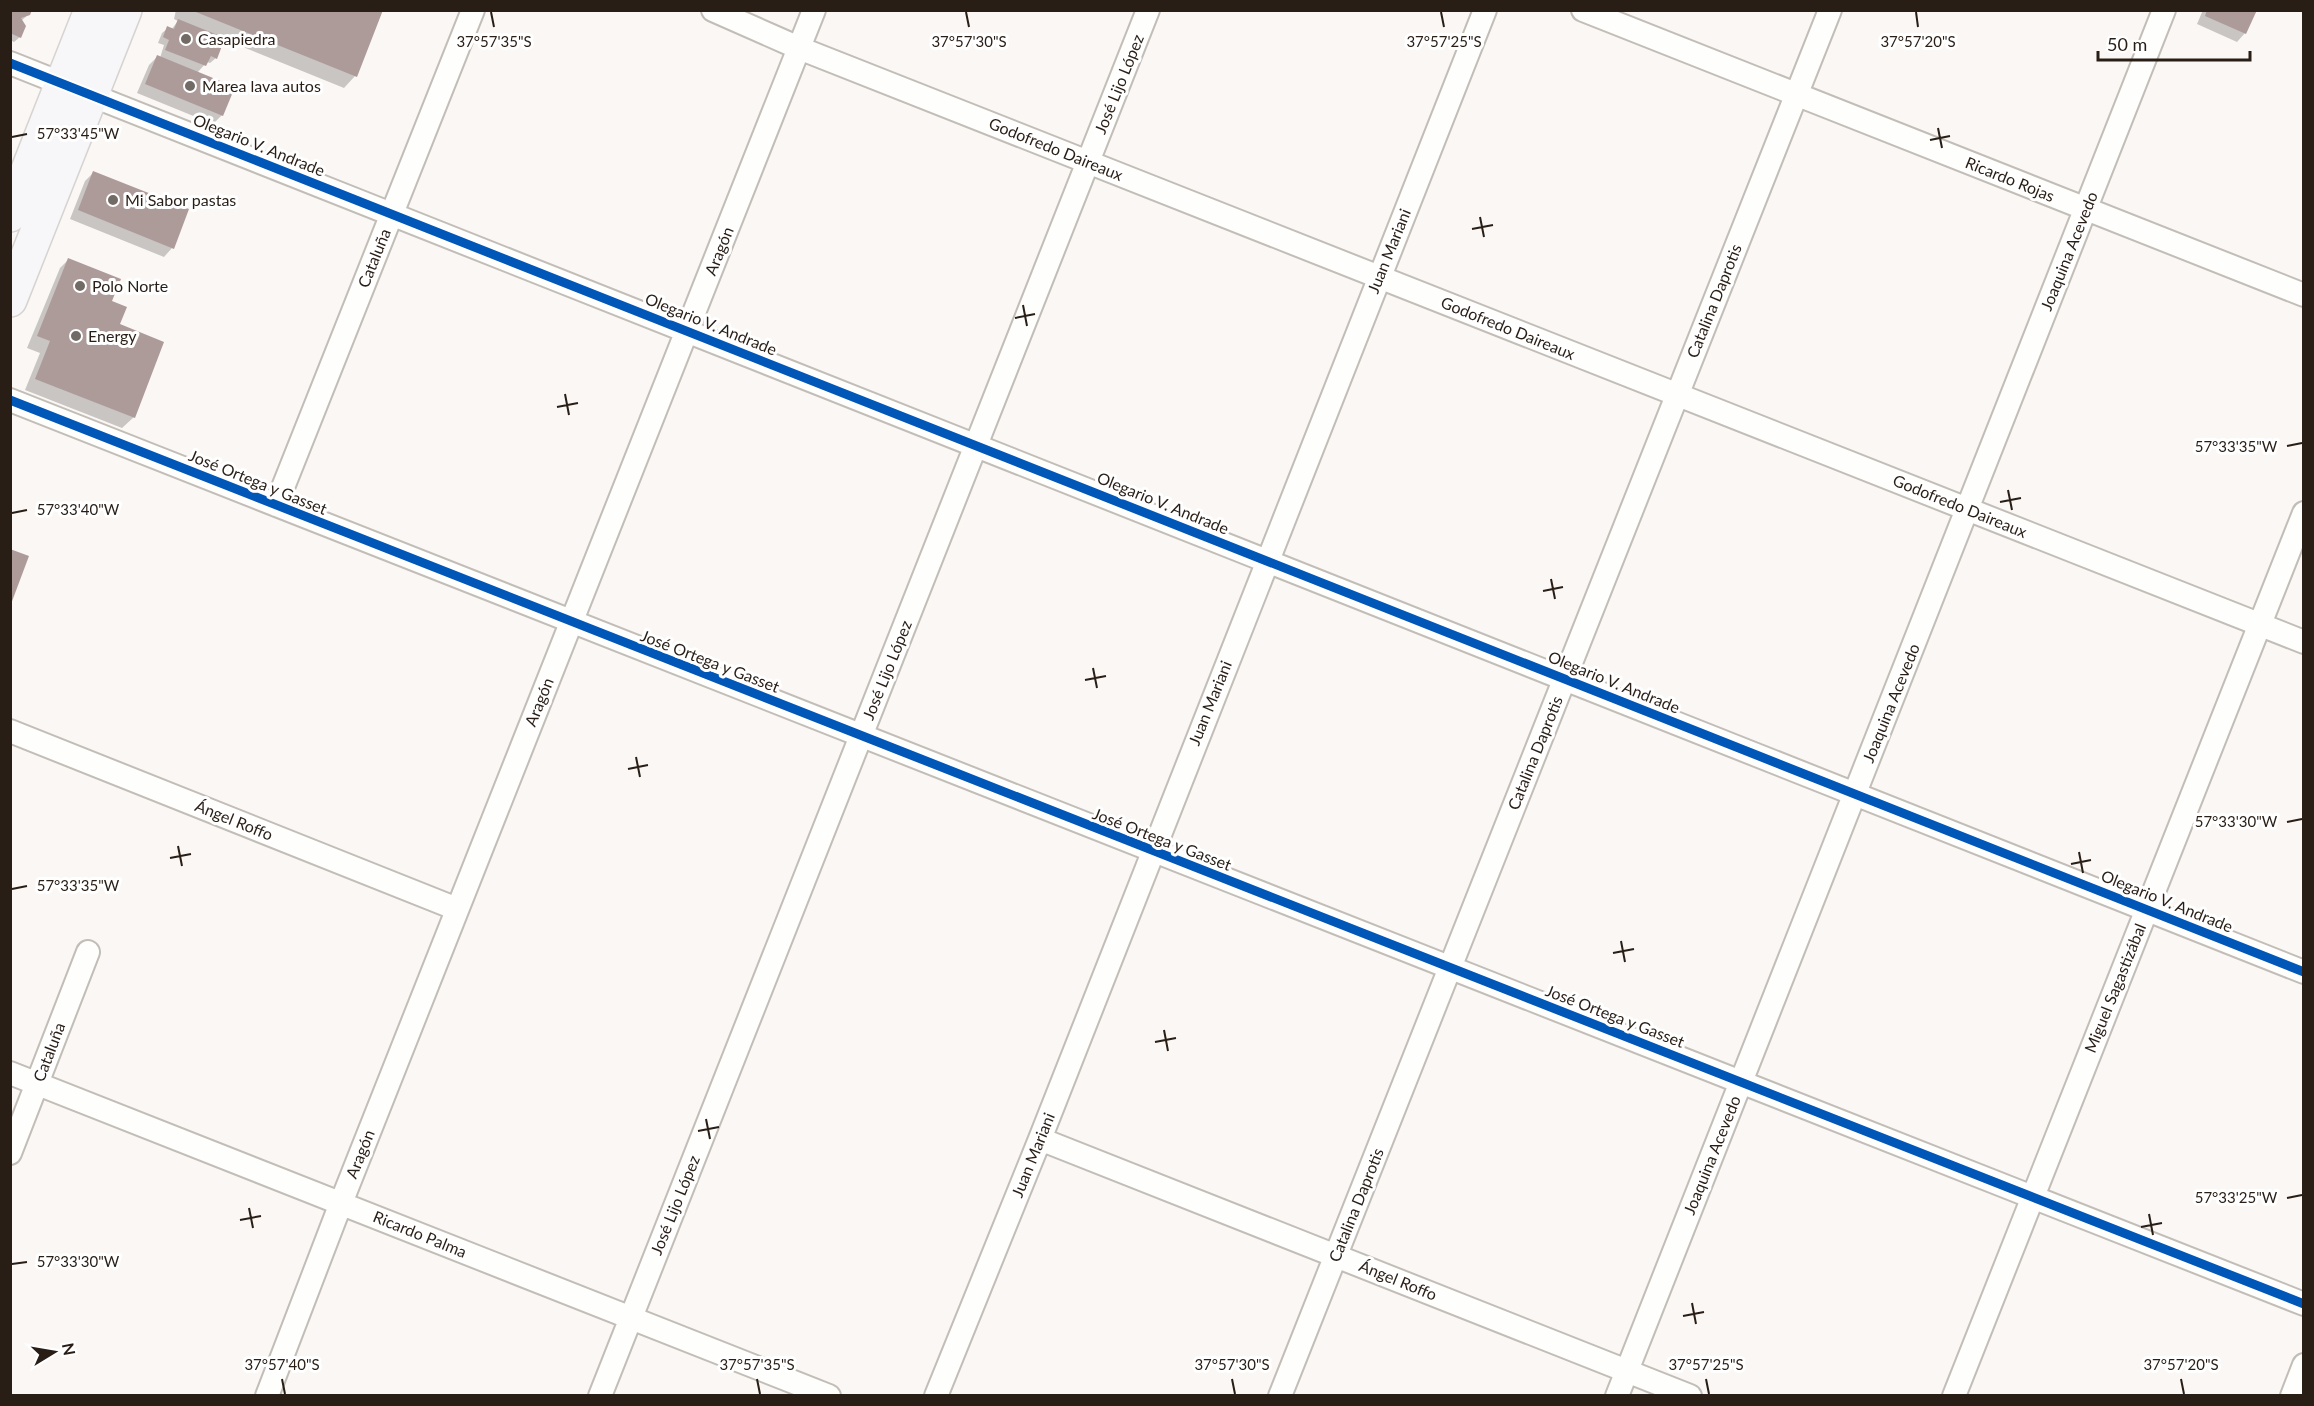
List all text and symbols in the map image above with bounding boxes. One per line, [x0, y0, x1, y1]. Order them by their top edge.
scale bar [2098, 24, 2250, 62]
place label: Casapiedra [198, 29, 275, 48]
street label: José Lijo López [1090, 31, 1147, 136]
marker: Casapiedra [179, 32, 193, 46]
text: 37°57'35"S [456, 32, 532, 50]
text: 37°57'30"S [931, 32, 1007, 50]
text: 37°57'25"S [1406, 32, 1482, 50]
text: 37°57'20"S [1880, 32, 1956, 50]
text: 50 m [2107, 33, 2147, 55]
place label: Marea lava autos [202, 76, 321, 95]
marker: Marea lava autos [183, 79, 197, 93]
street label: Olegario V. Andrade [191, 109, 328, 180]
street label: Godofredo Daireaux [986, 113, 1126, 184]
text: 57°33'45"W [37, 124, 120, 142]
street label: Ricardo Rojas [1963, 152, 2058, 205]
street label: Joaquina Acevedo [2036, 189, 2101, 313]
place label: Mi Sabor pastas [125, 190, 236, 209]
marker: Mi Sabor pastas [106, 193, 120, 207]
street label: Juan Mariani [1363, 206, 1414, 296]
street label: Aragón [700, 224, 737, 278]
street label: Cataluña [353, 226, 394, 290]
street label: Catalina Daprotis [1682, 241, 1745, 360]
place label: Polo Norte [92, 276, 168, 295]
marker: Polo Norte [73, 279, 87, 293]
street label: Olegario V. Andrade [643, 288, 780, 359]
street label: Godofredo Daireaux [1438, 292, 1578, 363]
place label: Energy [88, 326, 137, 345]
marker: Energy [69, 329, 83, 343]
text: 57°33'35"W [2195, 437, 2278, 455]
street label: José Ortega y Gasset [186, 445, 330, 518]
street label: Olegario V. Andrade [1095, 467, 1232, 538]
street label: Godofredo Daireaux [1890, 470, 2030, 541]
text: 57°33'40"W [37, 500, 120, 518]
street label: José Lijo López [858, 617, 915, 722]
street label: José Ortega y Gasset [638, 625, 783, 696]
street label: Joaquina Acevedo [1858, 641, 1923, 765]
street label: Olegario V. Andrade [1546, 646, 1683, 717]
street label: Juan Mariani [1184, 658, 1235, 748]
street label: Aragón [520, 675, 557, 729]
street label: Catalina Daprotis [1503, 693, 1566, 812]
street label: Ángel Roffo [193, 795, 276, 844]
street label: José Ortega y Gasset [1090, 803, 1235, 874]
text: 57°33'30"W [2195, 812, 2278, 830]
street label: Olegario V. Andrade [2099, 865, 2236, 936]
text: 57°33'35"W [37, 876, 120, 894]
street label: Miguel Sagastizábal [2080, 920, 2149, 1055]
street label: José Ortega y Gasset [1543, 980, 1688, 1051]
street label: Cataluña [29, 1020, 68, 1084]
street label: Joaquina Acevedo [1679, 1093, 1744, 1217]
street label: Juan Mariani [1007, 1110, 1058, 1200]
street label: Aragón [341, 1127, 378, 1181]
street label: Catalina Daprotis [1324, 1145, 1387, 1264]
street label: José Lijo López [646, 1152, 703, 1257]
text: 57°33'25"W [2195, 1188, 2278, 1206]
street label: Ricardo Palma [371, 1206, 470, 1261]
text: 57°33'30"W [37, 1252, 120, 1270]
street label: Ángel Roffo [1357, 1255, 1440, 1304]
north arrow [24, 1322, 84, 1382]
text: N [59, 1341, 80, 1357]
text: 37°57'40"S [244, 1355, 320, 1373]
text: 37°57'35"S [719, 1355, 795, 1373]
text: 37°57'30"S [1194, 1355, 1270, 1373]
text: 37°57'25"S [1668, 1355, 1744, 1373]
text: 37°57'20"S [2143, 1355, 2219, 1373]

